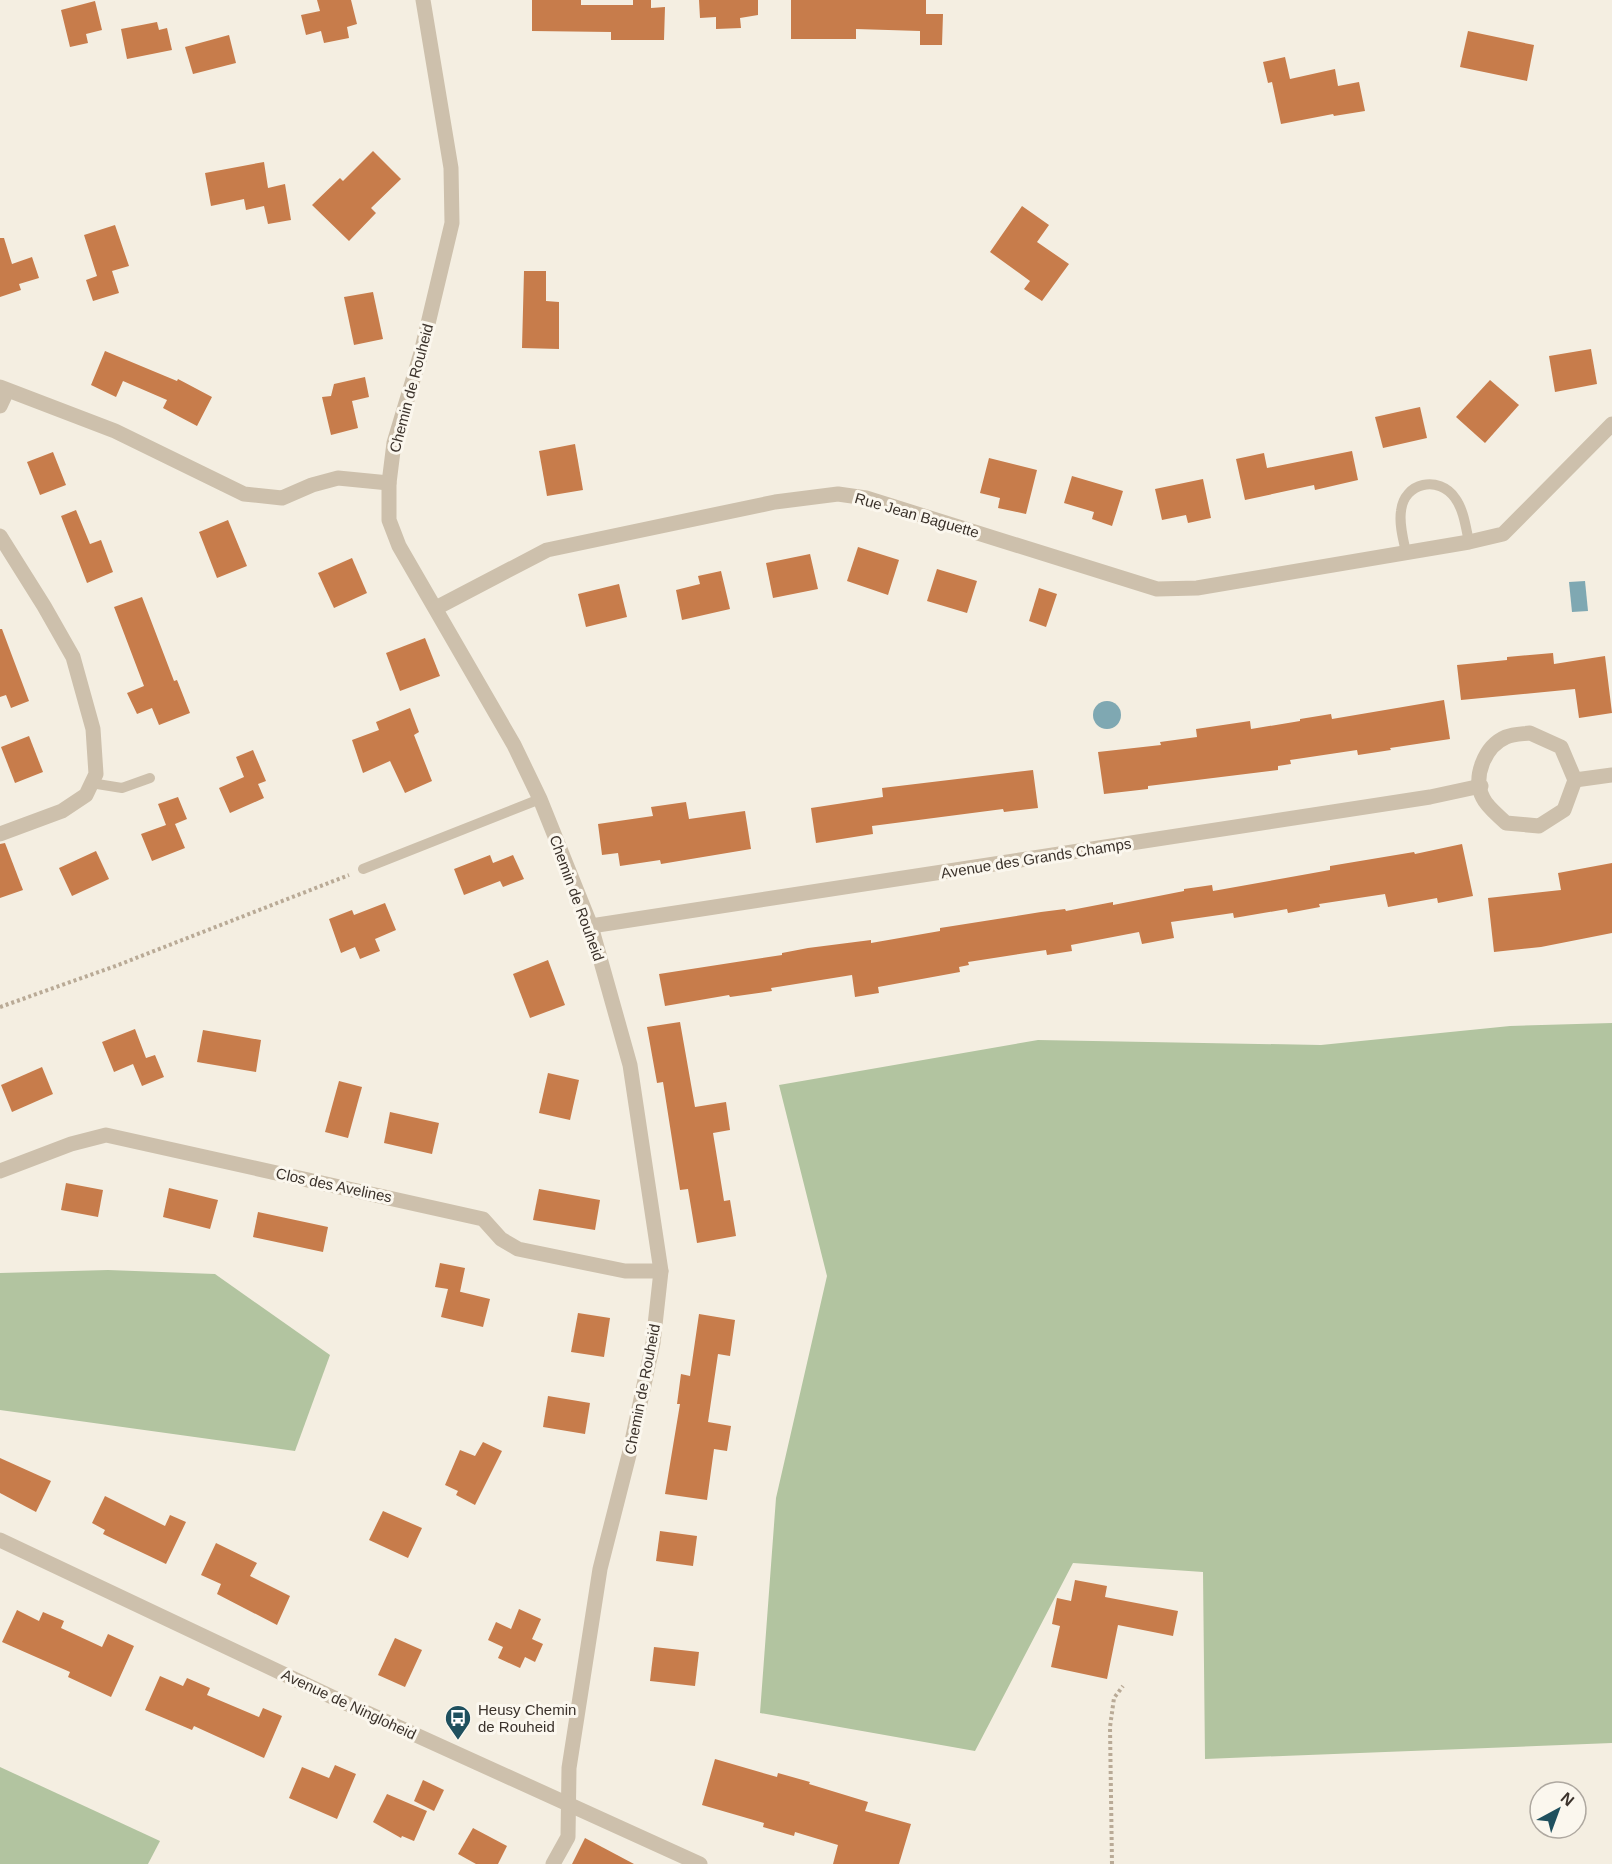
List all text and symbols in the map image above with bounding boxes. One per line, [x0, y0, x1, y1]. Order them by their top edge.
street label: Chemin de Rouheid [386, 322, 436, 454]
street label: Rue Jean Baguette [853, 489, 981, 541]
street label: Chemin de Rouheid [546, 833, 608, 963]
street label: Avenue des Grands Champs [940, 835, 1132, 881]
street label: Clos des Avelines [274, 1164, 394, 1206]
street label: Chemin de Rouheid [621, 1322, 663, 1456]
street label: Avenue de Ningloheid [279, 1665, 419, 1743]
place label: Heusy Chemin de Rouheid [478, 1701, 576, 1735]
bus stop icon: Heusy Chemin de Rouheid [443, 1703, 473, 1741]
north arrow [1528, 1780, 1588, 1840]
text: N [1558, 1789, 1577, 1809]

